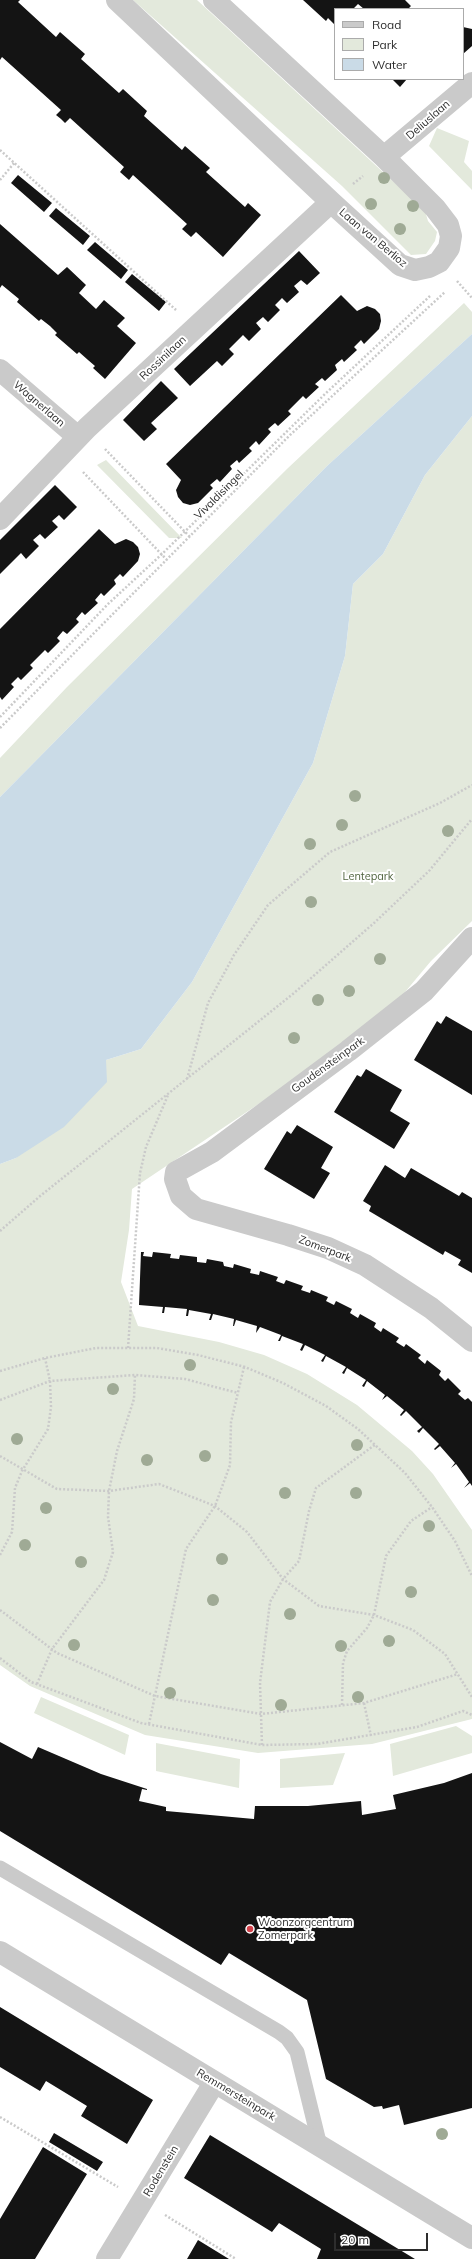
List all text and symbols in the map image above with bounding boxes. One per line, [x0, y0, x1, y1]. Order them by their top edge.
legend [334, 8, 464, 80]
text: Road [372, 17, 401, 32]
text: Park [372, 37, 397, 52]
text: Water [372, 57, 407, 72]
street label: Deliuslaan [403, 97, 453, 143]
street label: Laan van Berlioz [336, 206, 410, 270]
street label: Rossinilaan [137, 333, 189, 383]
street label: Wagnerlaan [11, 378, 67, 430]
street label: Vivaldisingel [192, 468, 246, 522]
park label: Lentepark [342, 870, 394, 884]
street label: Goudensteinpark [289, 1034, 367, 1096]
street label: Zomerpark [297, 1233, 353, 1265]
place label: Woonzorgcentrum Zomerpark [258, 1916, 353, 1942]
marker: Woonzorgcentrum Zomerpark [245, 1924, 255, 1934]
street label: Remmersteinpark [194, 2066, 278, 2124]
street label: Rodenstein [141, 2143, 181, 2199]
scale bar [336, 2225, 430, 2251]
text: 20 m [341, 2232, 369, 2247]

